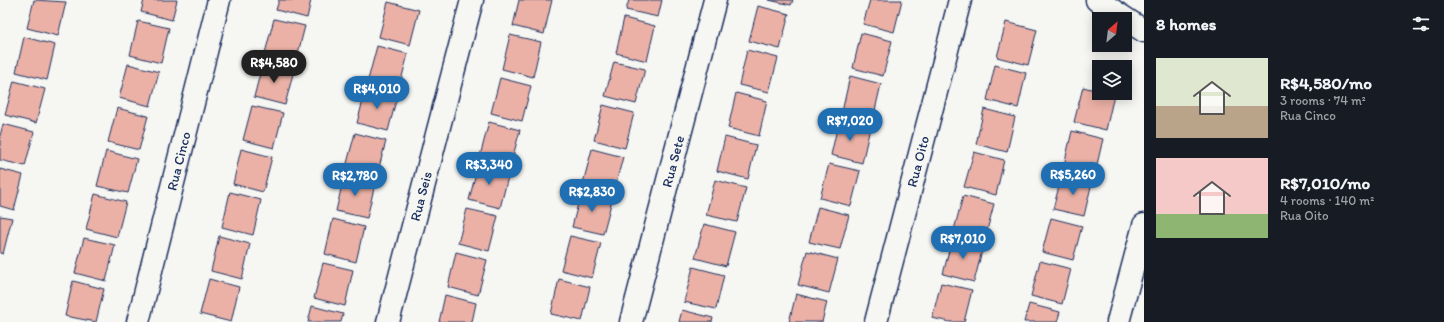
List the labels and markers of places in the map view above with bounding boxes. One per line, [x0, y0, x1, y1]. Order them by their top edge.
pin: R$4,580 [237, 50, 311, 84]
pin: R$4,010 [340, 76, 414, 110]
pin: R$7,020 [813, 108, 887, 142]
pin: R$3,340 [452, 152, 526, 186]
pin: R$5,260 [1036, 162, 1110, 196]
pin: R$2,780 [318, 163, 392, 197]
pin: R$2,830 [555, 179, 629, 213]
pin: R$7,010 [926, 226, 1000, 260]

